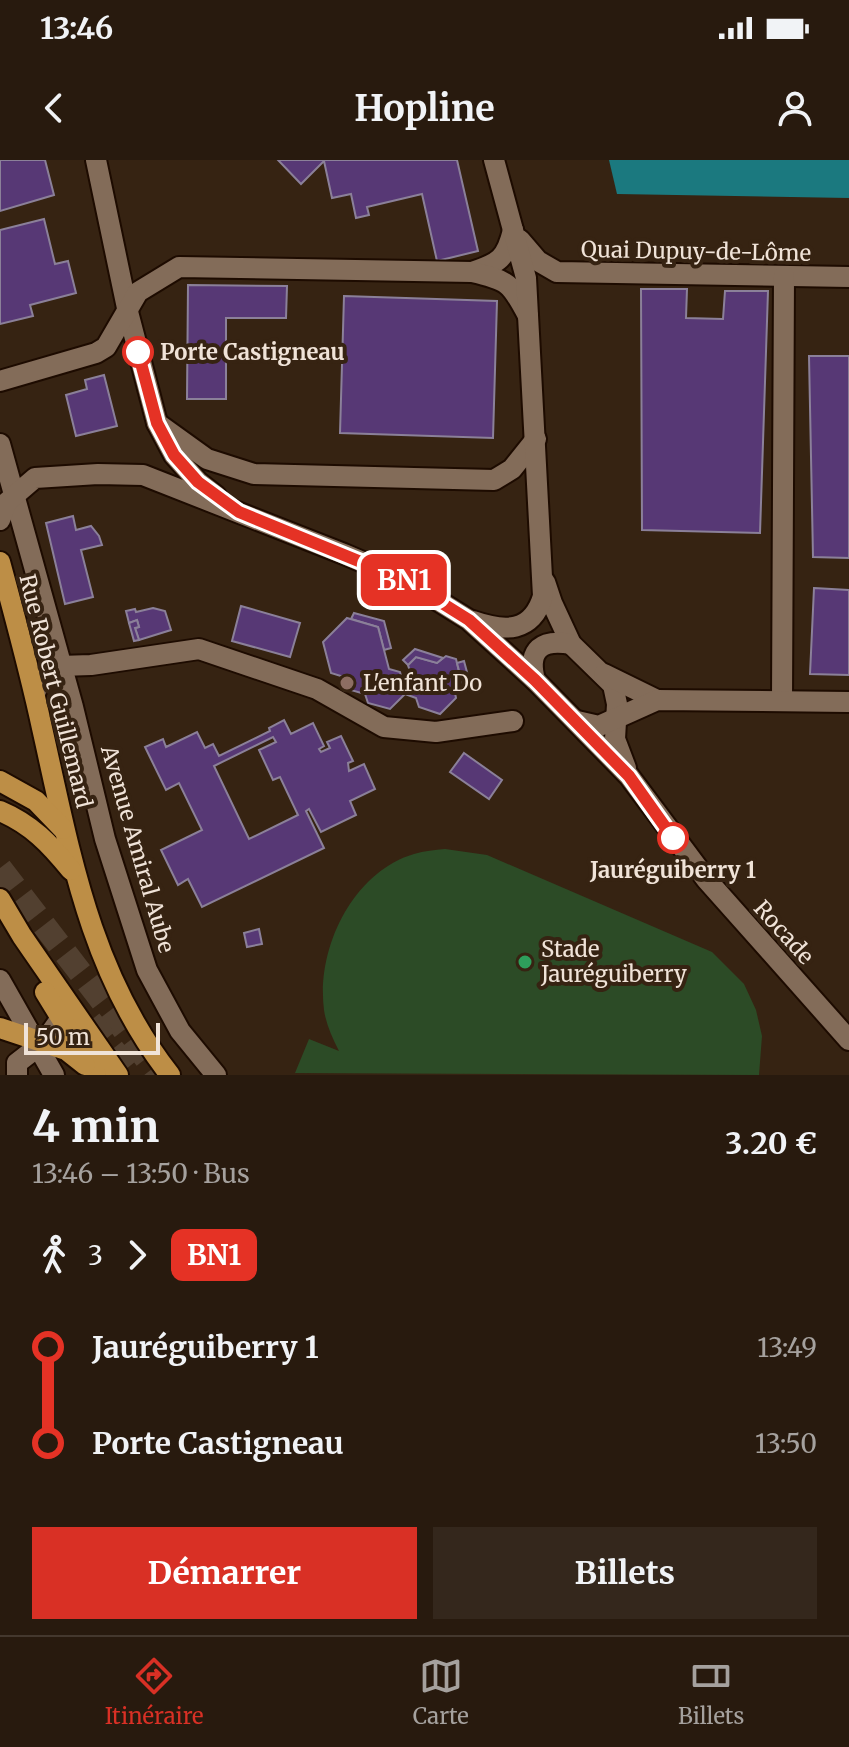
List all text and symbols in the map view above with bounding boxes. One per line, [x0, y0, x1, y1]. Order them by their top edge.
text: 13:46 [40, 9, 113, 47]
icon: back [32, 86, 76, 130]
text: Hopline [354, 86, 495, 131]
icon: person [773, 86, 817, 130]
street label: Quai Dupuy-de-Lôme [581, 235, 811, 267]
marker: Porte Castigneau [123, 337, 153, 367]
place label: Porte Castigneau [160, 338, 345, 366]
line badge: BN1 [358, 554, 450, 606]
text: BN1 [377, 562, 431, 598]
street label: Rue Robert Guillemard [13, 571, 99, 811]
place label: L'enfant Do [363, 669, 482, 697]
marker: L'enfant Do [338, 674, 356, 692]
street label: Avenue Amiral Aube [95, 741, 181, 956]
marker: Jauréguiberry 1 [658, 823, 688, 853]
place label: Jauréguiberry 1 [589, 856, 756, 884]
street label: Rocade [748, 894, 820, 970]
place label: Stade Jauréguiberry [540, 935, 687, 988]
marker: Stade Jauréguiberry [516, 953, 534, 971]
scale bar [24, 1019, 160, 1055]
text: 50 m [36, 1023, 90, 1051]
text: 4 min [32, 1099, 159, 1154]
text: 3.20 € [725, 1124, 817, 1162]
text: 13:46 – 13:50 · Bus [32, 1157, 250, 1190]
icon: walk [32, 1233, 76, 1277]
icon: forward [115, 1233, 159, 1277]
text: BN1 [187, 1237, 241, 1273]
text: 3 [88, 1239, 103, 1272]
text: Jauréguiberry 1 [92, 1328, 319, 1366]
text: 13:49 [757, 1331, 817, 1364]
text: Porte Castigneau [92, 1424, 344, 1462]
text: 13:50 [755, 1427, 817, 1460]
button: Démarrer [32, 1527, 417, 1619]
button: Billets [433, 1527, 817, 1619]
tab: Itinéraire [105, 1654, 204, 1730]
tab: Carte [413, 1654, 469, 1730]
tab: Billets [678, 1654, 744, 1730]

